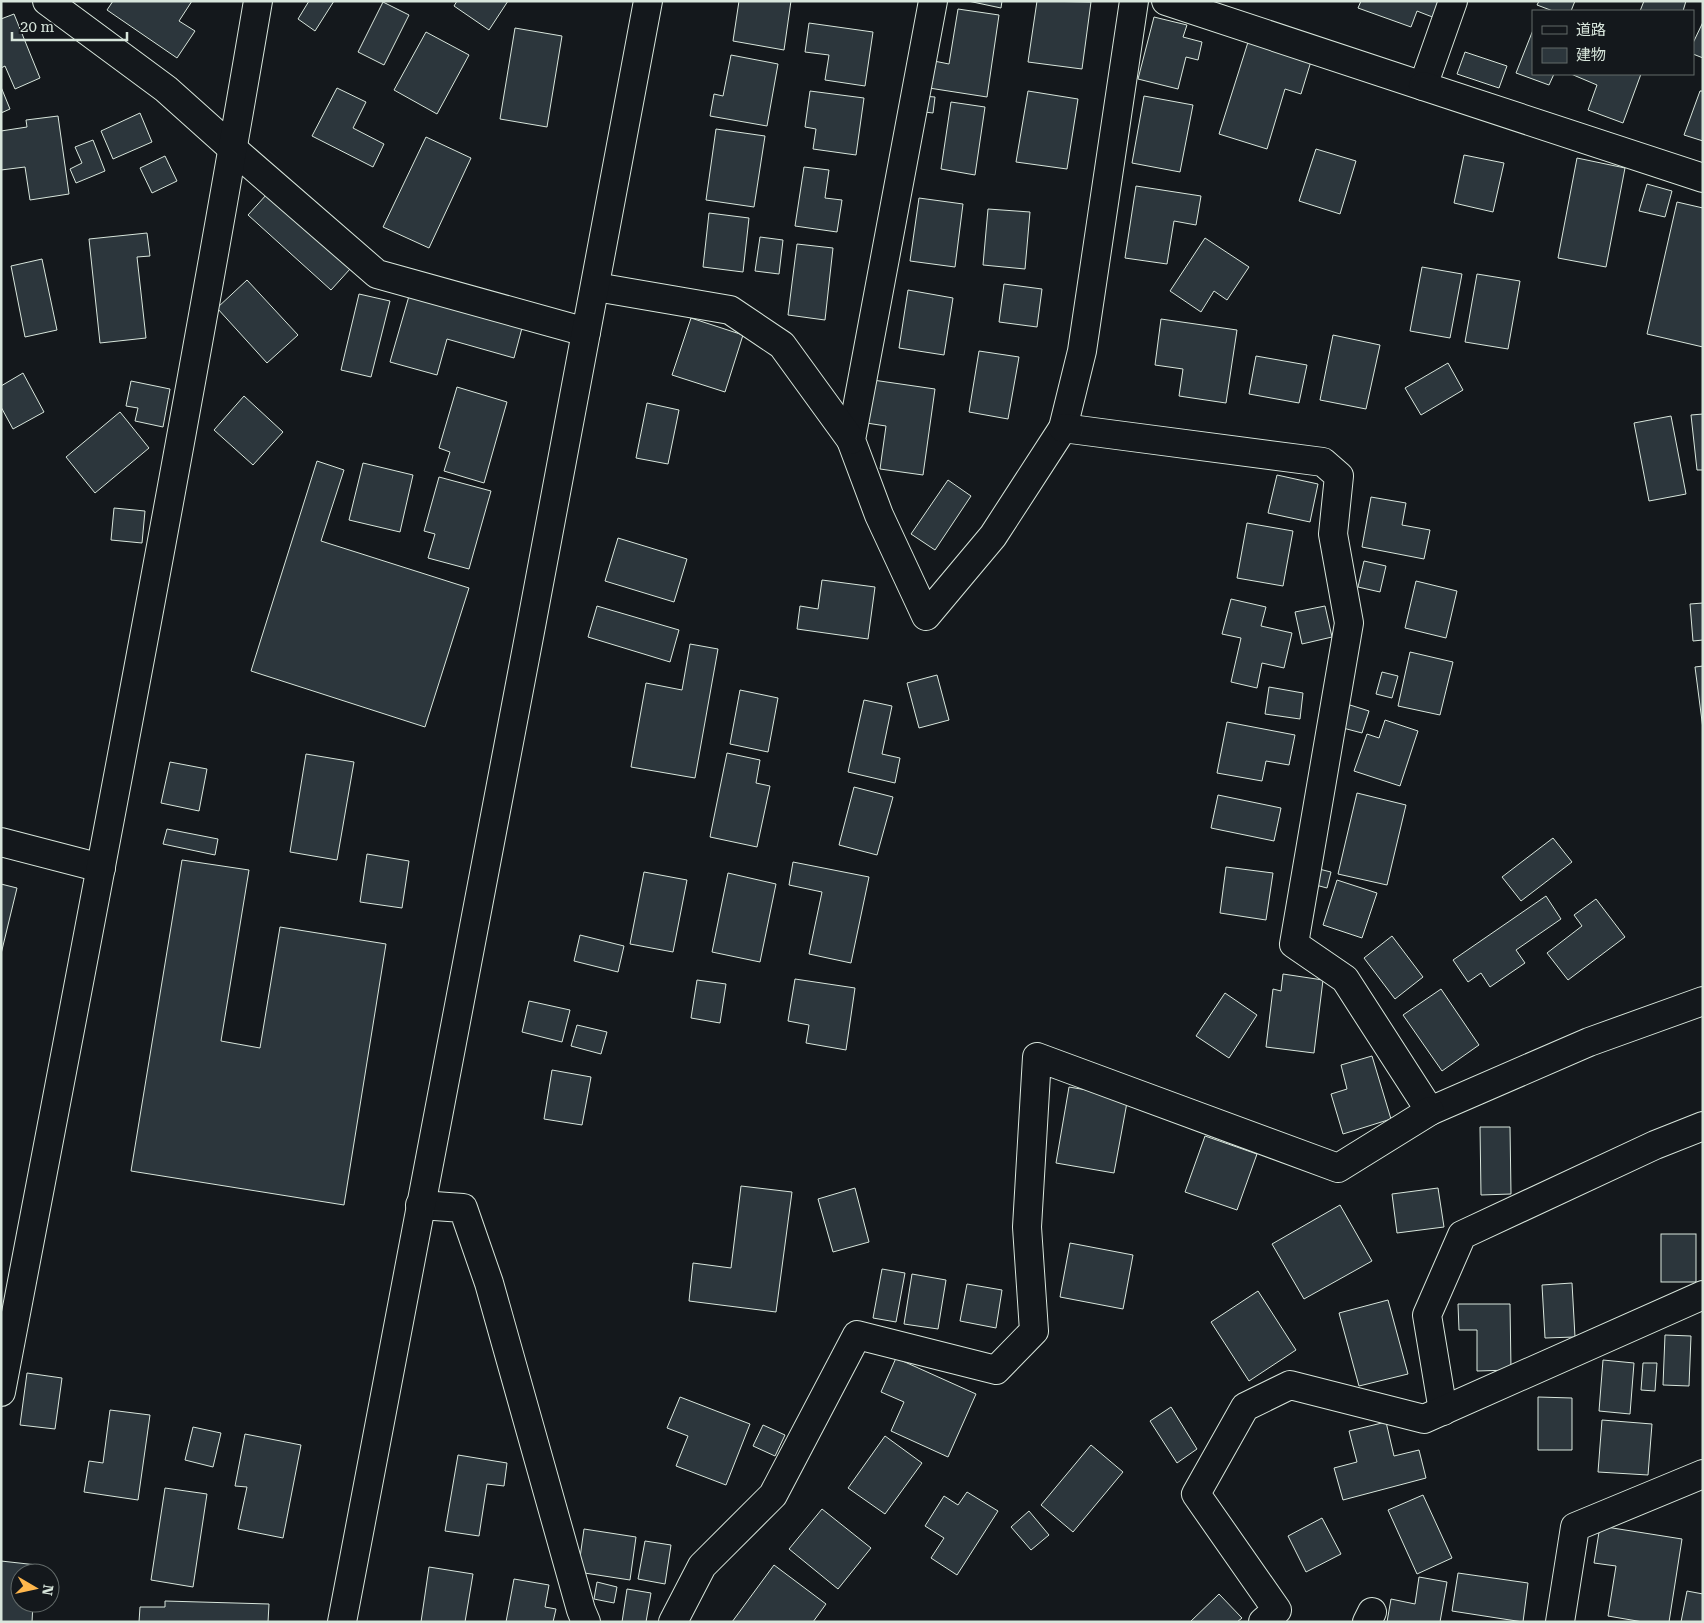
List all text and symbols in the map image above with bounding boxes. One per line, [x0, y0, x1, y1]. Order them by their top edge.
scale bar [12, 10, 128, 42]
legend [1532, 10, 1694, 75]
text: 20 m [20, 18, 55, 36]
text: 道路 [1576, 21, 1606, 39]
text: 建物 [1576, 46, 1606, 64]
north arrow [10, 1563, 60, 1613]
text: N [39, 1583, 57, 1597]

